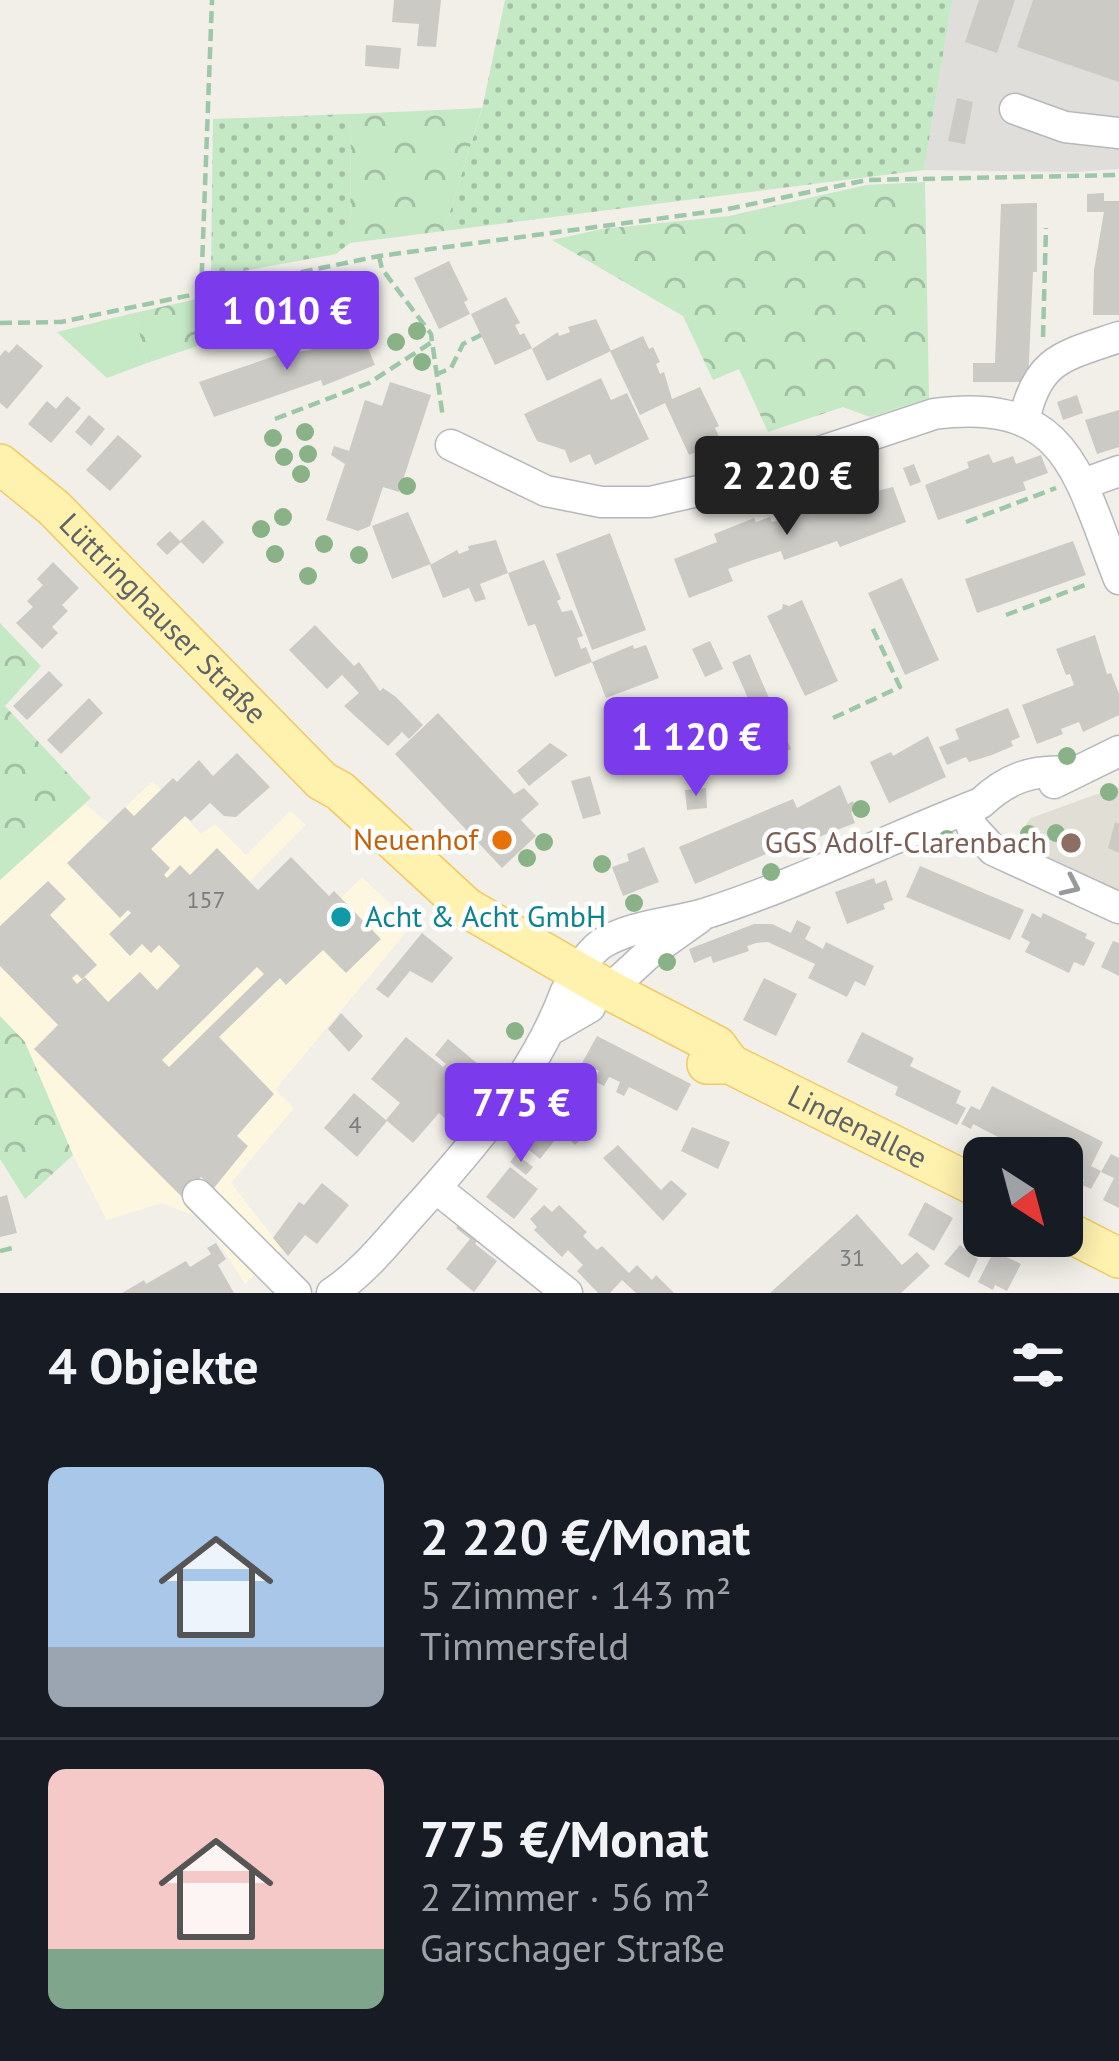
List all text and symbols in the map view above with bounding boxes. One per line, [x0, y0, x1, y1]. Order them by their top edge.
pin: 1 010 € [176, 271, 398, 373]
text: 1 010 € [222, 284, 352, 335]
pin: 2 220 € [676, 436, 898, 538]
text: 2 220 € [722, 449, 852, 500]
street label: Lüttringhauser Straße [52, 504, 276, 732]
pin: 1 120 € [585, 697, 807, 799]
text: 1 120 € [631, 710, 761, 761]
place label: Neuenhof [353, 819, 479, 858]
place label: GGS Adolf-Clarenbach [765, 822, 1047, 861]
marker: Neuenhof [489, 827, 515, 853]
marker: GGS Adolf-Clarenbach [1058, 830, 1084, 856]
one-way arrow [1059, 872, 1080, 895]
house number: 157 [186, 884, 226, 915]
place label: Acht & Acht GmbH [365, 896, 606, 935]
marker: Acht & Acht GmbH [328, 904, 354, 930]
pin: 775 € [437, 1063, 605, 1165]
street label: Lindenallee [782, 1075, 934, 1177]
text: 775 € [472, 1076, 570, 1127]
house number: 4 [348, 1109, 362, 1140]
north arrow [963, 1137, 1083, 1257]
map controls [963, 1137, 1083, 1257]
house number: 31 [839, 1242, 865, 1273]
text: 4 Objekte [48, 1332, 259, 1398]
icon: filters [1005, 1332, 1071, 1398]
text: 2 220 €/Monat [420, 1503, 750, 1569]
icon: home [144, 1515, 288, 1659]
text: 5 Zimmer · 143 m² [420, 1569, 731, 1620]
text: Timmersfeld [420, 1620, 629, 1671]
text: 775 €/Monat [420, 1805, 708, 1871]
icon: home [144, 1817, 288, 1961]
text: 2 Zimmer · 56 m² [420, 1871, 710, 1922]
text: Garschager Straße [420, 1922, 725, 1973]

